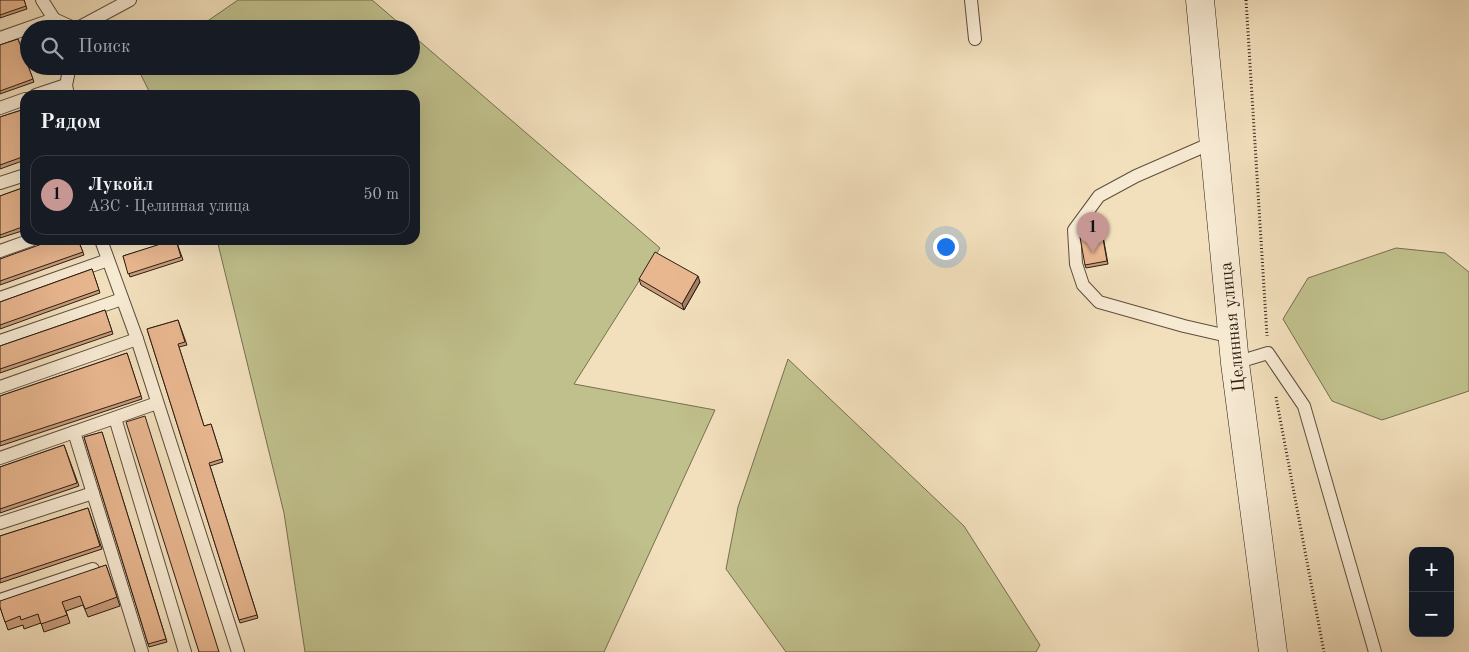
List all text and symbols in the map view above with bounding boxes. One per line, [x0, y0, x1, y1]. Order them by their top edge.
search box [20, 20, 420, 75]
icon: search [38, 34, 66, 62]
text: Поиск [78, 38, 130, 57]
text: Рядом [40, 112, 101, 133]
text: Лукойл [88, 176, 153, 195]
text: 1 [52, 187, 62, 203]
text: 50 m [363, 187, 399, 203]
text: АЗС · Целинная улица [88, 199, 250, 215]
pin: 1 [1077, 212, 1109, 253]
your location [933, 234, 959, 260]
street label: Целинная улица [1217, 261, 1249, 393]
map controls [1409, 547, 1454, 637]
button: + [1409, 547, 1454, 592]
button: − [1409, 592, 1454, 637]

